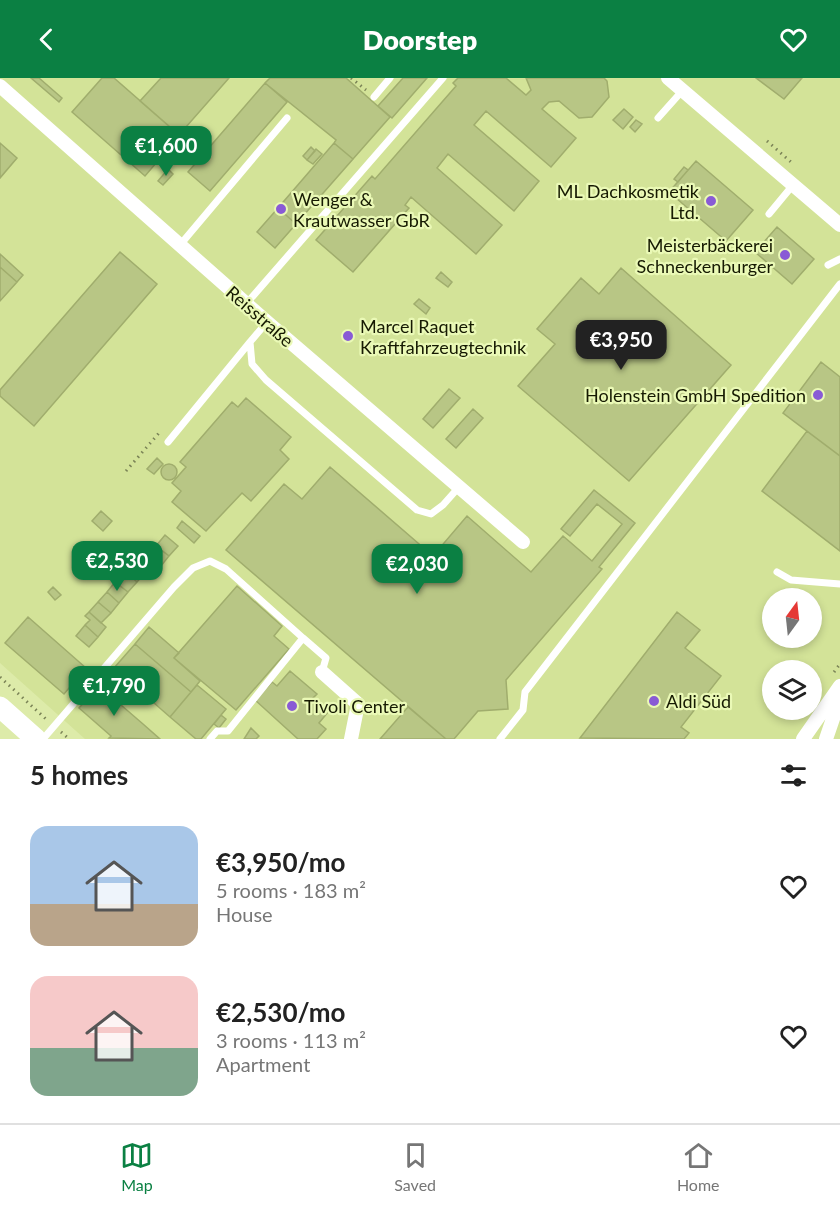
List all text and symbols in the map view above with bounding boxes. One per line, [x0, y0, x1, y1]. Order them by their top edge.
icon: back [30, 23, 63, 56]
text: Doorstep [363, 23, 477, 56]
icon: heart [777, 23, 810, 56]
pin: €1,600 [117, 126, 215, 177]
text: €1,600 [135, 133, 197, 157]
place label: ML Dachkosmetik Ltd. [557, 180, 700, 223]
place label: Wenger & Krautwasser GbR [293, 188, 431, 231]
marker: ML Dachkosmetik Ltd. [704, 194, 718, 208]
marker: Wenger & Krautwasser GbR [274, 202, 288, 216]
place label: Meisterbäckerei Schneckenburger [637, 234, 773, 277]
marker: Meisterbäckerei Schneckenburger [778, 248, 792, 262]
street label: Reisstraße [222, 281, 298, 351]
place label: Marcel Raquet Kraftfahrzeugtechnik [360, 315, 527, 358]
pin: €3,950 [572, 320, 670, 371]
text: €3,950 [590, 327, 652, 351]
marker: Marcel Raquet Kraftfahrzeugtechnik [341, 329, 355, 343]
place label: Holenstein GmbH Spedition [585, 384, 806, 406]
marker: Holenstein GmbH Spedition [811, 388, 825, 402]
pin: €2,530 [68, 541, 166, 592]
pin: €2,030 [368, 544, 466, 595]
text: €2,530 [86, 548, 148, 572]
text: €2,030 [386, 551, 448, 575]
north arrow [762, 588, 822, 648]
map controls [762, 588, 822, 720]
button: layers [762, 660, 822, 720]
pin: €1,790 [65, 666, 163, 717]
text: €1,790 [83, 673, 145, 697]
place label: Aldi Süd [666, 690, 731, 712]
marker: Aldi Süd [647, 694, 661, 708]
place label: Tivoli Center [304, 695, 405, 717]
marker: Tivoli Center [285, 699, 299, 713]
text: 5 homes [30, 759, 128, 791]
icon: filters [777, 759, 810, 792]
text: €3,950/mo [216, 846, 346, 878]
icon: home [78, 850, 150, 922]
icon: heart [777, 870, 810, 903]
text: 5 rooms · 183 m² [216, 878, 366, 902]
text: House [216, 902, 273, 926]
text: €2,530/mo [216, 996, 346, 1028]
icon: home [78, 1000, 150, 1072]
icon: heart [777, 1020, 810, 1053]
text: 3 rooms · 113 m² [216, 1028, 366, 1052]
text: Apartment [216, 1052, 310, 1076]
tab: Map [120, 1139, 153, 1194]
tab: Saved [394, 1139, 436, 1194]
tab: Home [677, 1139, 720, 1194]

